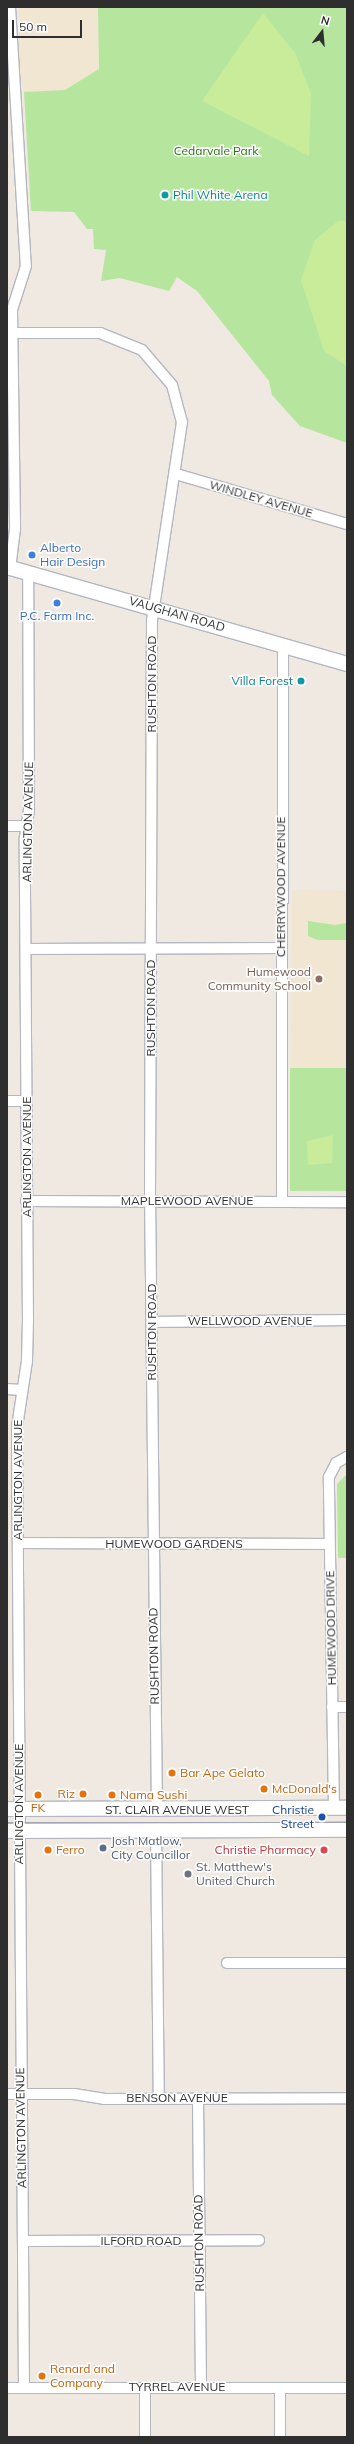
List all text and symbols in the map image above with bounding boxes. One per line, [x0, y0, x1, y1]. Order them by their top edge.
scale bar [14, 12, 84, 38]
north arrow [302, 12, 342, 52]
text: N [319, 13, 331, 28]
text: 50 m [19, 19, 47, 34]
park label: Cedarvale Park [174, 144, 258, 158]
place label: Phil White Arena [173, 188, 268, 202]
marker: Phil White Arena [160, 190, 170, 200]
street label: WINDLEY AVENUE [208, 477, 314, 521]
place label: Alberto Hair Design [40, 541, 105, 569]
marker: Alberto Hair Design [27, 550, 37, 560]
street label: VAUGHAN ROAD [127, 593, 227, 635]
marker: P.C. Farm Inc. [52, 598, 62, 608]
place label: P.C. Farm Inc. [20, 609, 94, 623]
street label: RUSHTON ROAD [145, 636, 159, 732]
place label: Villa Forest [231, 674, 293, 688]
marker: Villa Forest [296, 676, 306, 686]
street label: ARLINGTON AVENUE [20, 761, 36, 883]
street label: CHERRYWOOD AVENUE [274, 817, 288, 957]
street label: RUSHTON ROAD [144, 960, 158, 1056]
place label: Humewood Community School [208, 965, 311, 993]
marker: Humewood Community School [314, 974, 324, 984]
street label: ARLINGTON AVENUE [20, 1097, 34, 1217]
street label: MAPLEWOOD AVENUE [121, 1194, 253, 1208]
street label: RUSHTON ROAD [145, 1284, 159, 1380]
street label: WELLWOOD AVENUE [188, 1314, 312, 1328]
street label: ARLINGTON AVENUE [11, 1420, 25, 1540]
street label: HUMEWOOD GARDENS [105, 1537, 243, 1551]
street label: HUMEWOOD DRIVE [323, 1570, 339, 1686]
street label: RUSHTON ROAD [146, 1607, 162, 1705]
street label: ARLINGTON AVENUE [12, 1744, 26, 1864]
place label: Bar Ape Gelato [180, 1766, 265, 1780]
marker: Bar Ape Gelato [167, 1768, 177, 1778]
place label: McDonald's [272, 1782, 337, 1796]
marker: McDonald's [259, 1784, 269, 1794]
place label: Riz [58, 1787, 75, 1801]
place label: Nama Sushi [120, 1788, 187, 1802]
marker: Riz [78, 1789, 88, 1799]
marker: FK [33, 1790, 43, 1800]
marker: Nama Sushi [107, 1790, 117, 1800]
place label: FK [31, 1801, 45, 1815]
street label: ST. CLAIR AVENUE WEST [105, 1803, 249, 1817]
place label: Christie Street [272, 1803, 314, 1831]
marker: Christie Street [317, 1812, 327, 1822]
place label: Josh Matlow, City Councillor [111, 1834, 190, 1862]
place label: Ferro [56, 1843, 85, 1857]
marker: Josh Matlow, City Councillor [98, 1843, 108, 1853]
place label: Christie Pharmacy [214, 1843, 316, 1857]
marker: Ferro [43, 1845, 53, 1855]
marker: Christie Pharmacy [319, 1845, 329, 1855]
place label: St. Matthew's United Church [196, 1860, 275, 1888]
marker: St. Matthew's United Church [183, 1869, 193, 1879]
street label: ARLINGTON AVENUE [13, 2067, 29, 2189]
street label: BENSON AVENUE [126, 2091, 228, 2105]
street label: RUSHTON ROAD [191, 2194, 207, 2292]
street label: ILFORD ROAD [101, 2234, 181, 2248]
place label: Renard and Company [50, 2362, 115, 2390]
marker: Renard and Company [37, 2371, 47, 2381]
street label: TYRREL AVENUE [129, 2380, 225, 2394]

